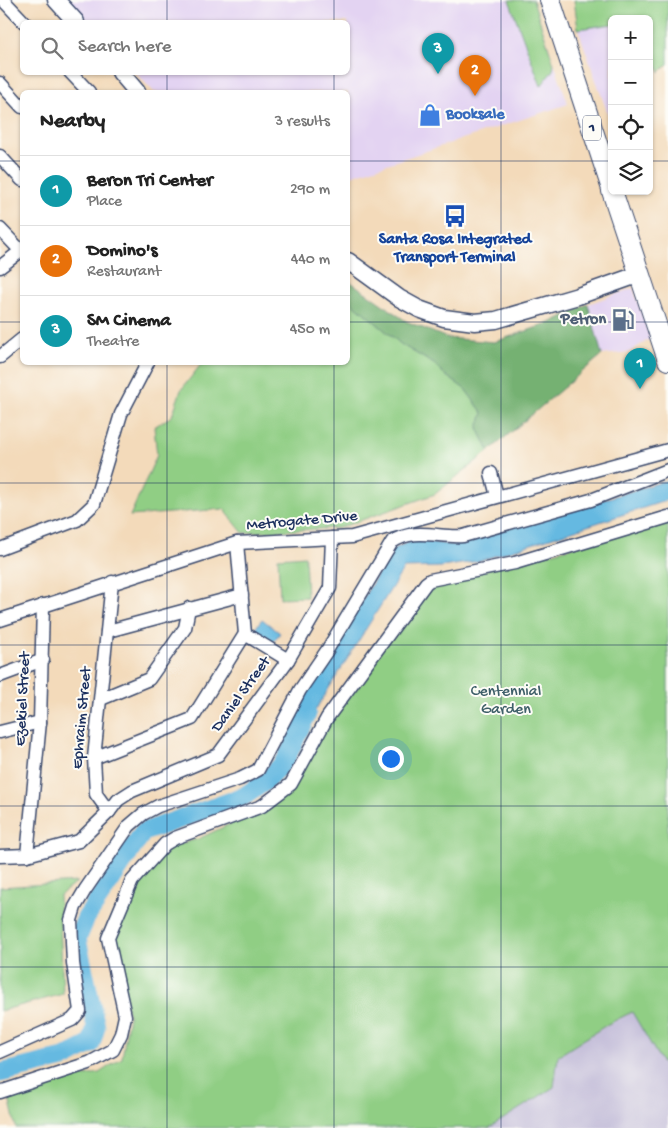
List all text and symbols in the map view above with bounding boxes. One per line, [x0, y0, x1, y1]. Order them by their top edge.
map controls [608, 15, 653, 195]
button: + [608, 15, 653, 60]
search box [20, 20, 350, 75]
pin: 3 [422, 33, 454, 74]
icon: search [38, 34, 66, 62]
text: Search here [78, 36, 172, 59]
pin: 2 [459, 55, 491, 96]
button: − [608, 60, 653, 105]
shop icon: Booksale [417, 102, 443, 128]
button: locate [608, 105, 653, 150]
place label: Booksale [445, 106, 505, 125]
text: Nearby [40, 110, 105, 135]
text: 3 results [275, 113, 330, 132]
road number: 1 [583, 116, 601, 140]
button: layers [608, 150, 653, 195]
text: Beron Tri Center [87, 170, 213, 193]
text: 1 [53, 181, 59, 200]
text: 290 m [290, 181, 330, 200]
text: Place [87, 193, 122, 212]
bus stop icon: Santa Rosa Integrated Transport Terminal [442, 203, 468, 229]
place label: Santa Rosa Integrated Transport Terminal [379, 231, 533, 268]
text: Domino's [87, 240, 158, 263]
text: 2 [52, 251, 60, 270]
text: 440 m [291, 251, 330, 270]
text: Restaurant [87, 263, 161, 282]
fuel station icon: Petron [610, 307, 636, 333]
text: SM Cinema [87, 310, 171, 333]
place label: Petron [560, 311, 606, 330]
text: 3 [52, 321, 60, 340]
text: 450 m [290, 321, 330, 340]
text: Theatre [87, 333, 139, 352]
pin: 1 [624, 348, 656, 389]
street label: Metrogate Drive [246, 508, 359, 536]
street label: Ezekiel Street [12, 650, 36, 746]
street label: Daniel Street [208, 652, 277, 737]
street label: Ephraim Street [69, 665, 97, 770]
park label: Centennial Garden [471, 683, 541, 720]
your location [378, 746, 404, 772]

